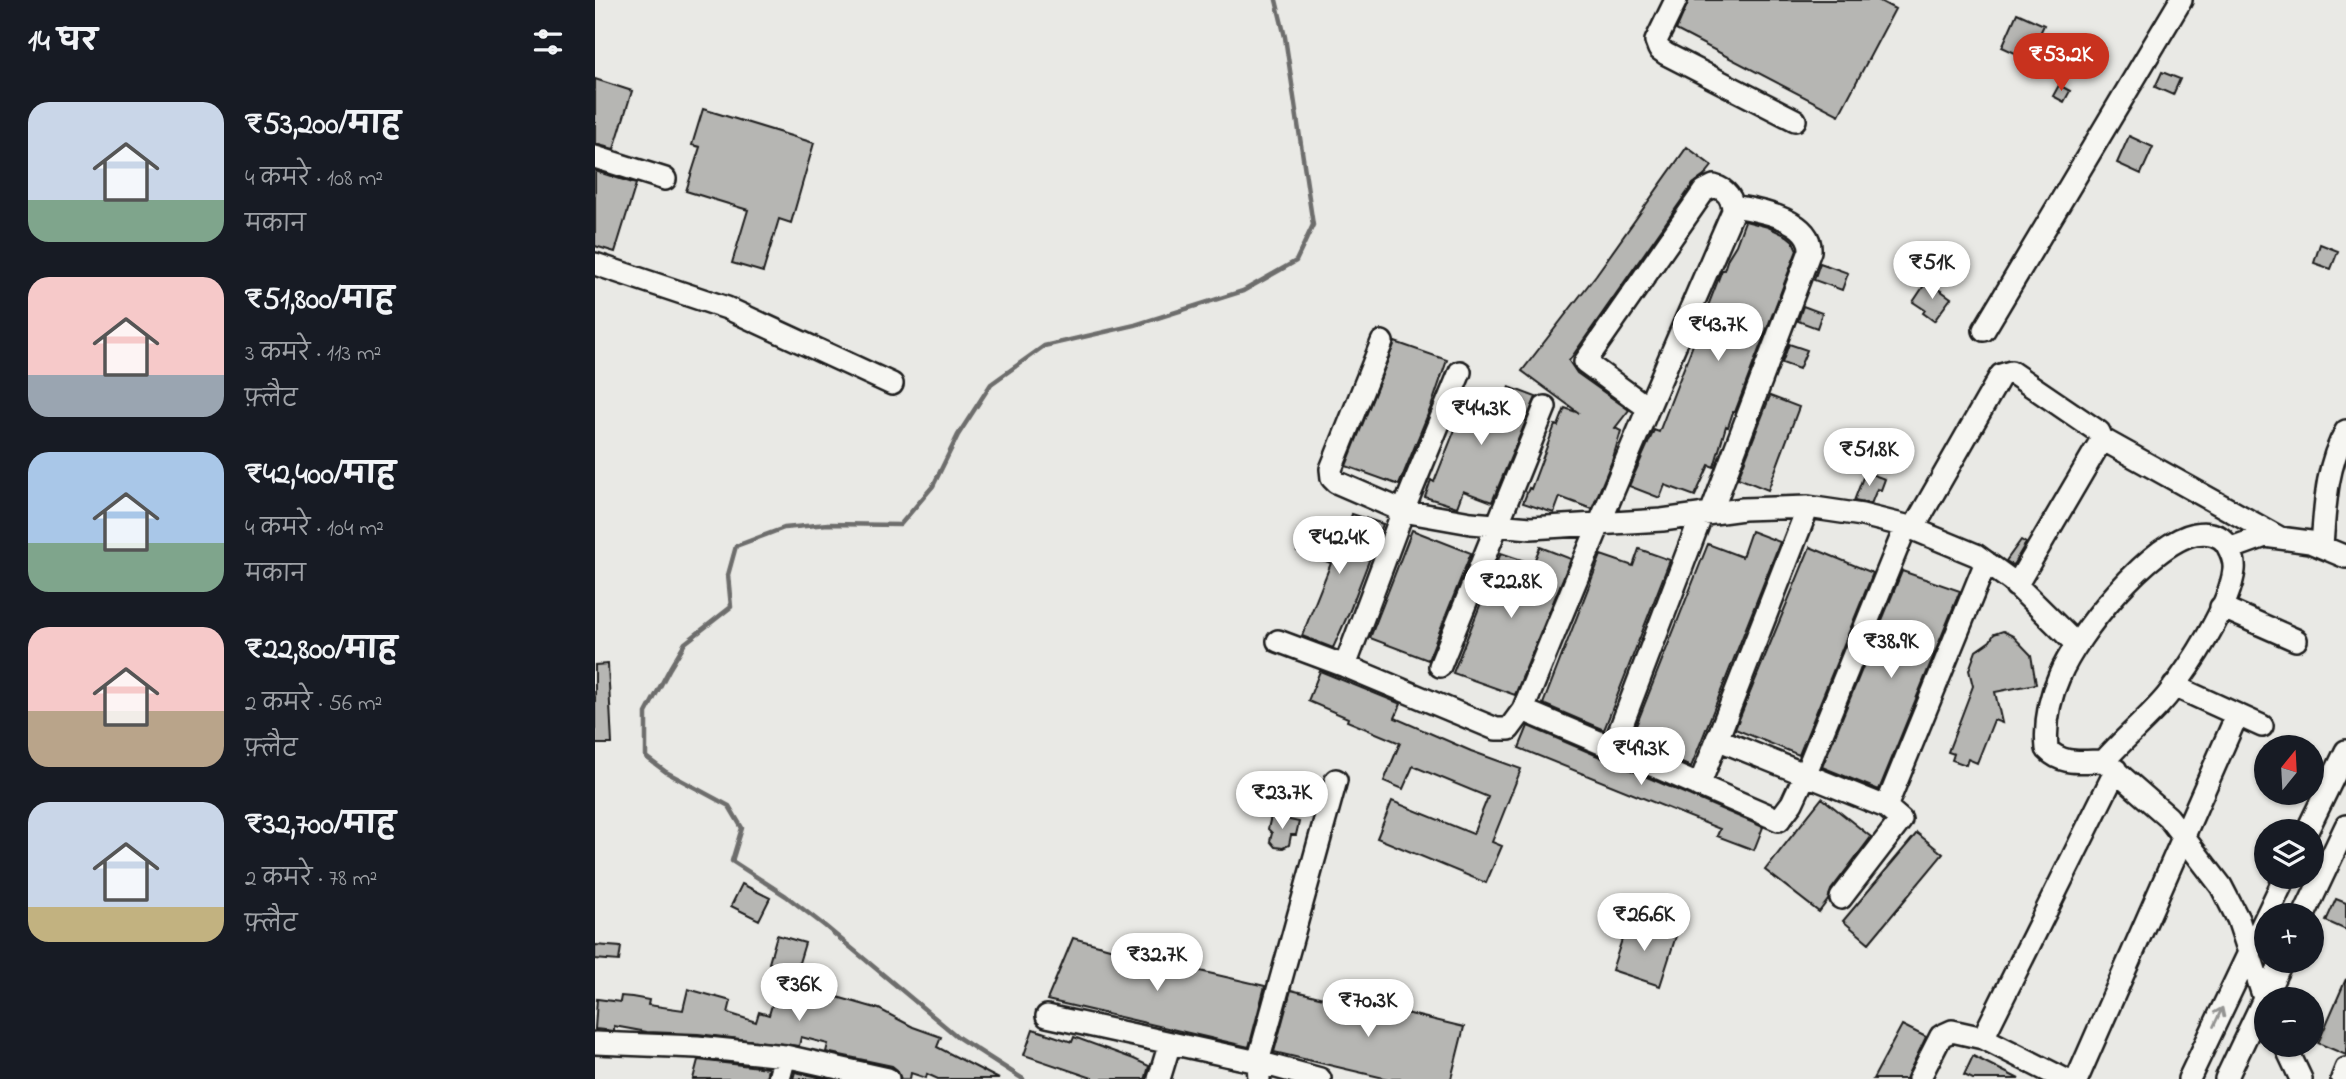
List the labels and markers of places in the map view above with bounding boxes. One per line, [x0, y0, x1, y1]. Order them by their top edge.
pin: ₹53.2K [2004, 34, 2118, 93]
pin: ₹51K [1891, 242, 1973, 301]
pin: ₹43.7K [1661, 304, 1775, 363]
pin: ₹44.3K [1424, 388, 1538, 447]
pin: ₹51.8K [1812, 428, 1926, 488]
pin: ₹42.4K [1282, 516, 1396, 576]
pin: ₹22.8K [1454, 560, 1568, 620]
pin: ₹38.9K [1834, 620, 1948, 680]
pin: ₹49.3K [1584, 728, 1698, 787]
pin: ₹23.7K [1225, 772, 1339, 831]
pin: ₹26.6K [1587, 894, 1701, 953]
pin: ₹32.7K [1100, 934, 1214, 993]
pin: ₹36K [758, 964, 840, 1023]
pin: ₹70.3K [1311, 979, 1425, 1039]

